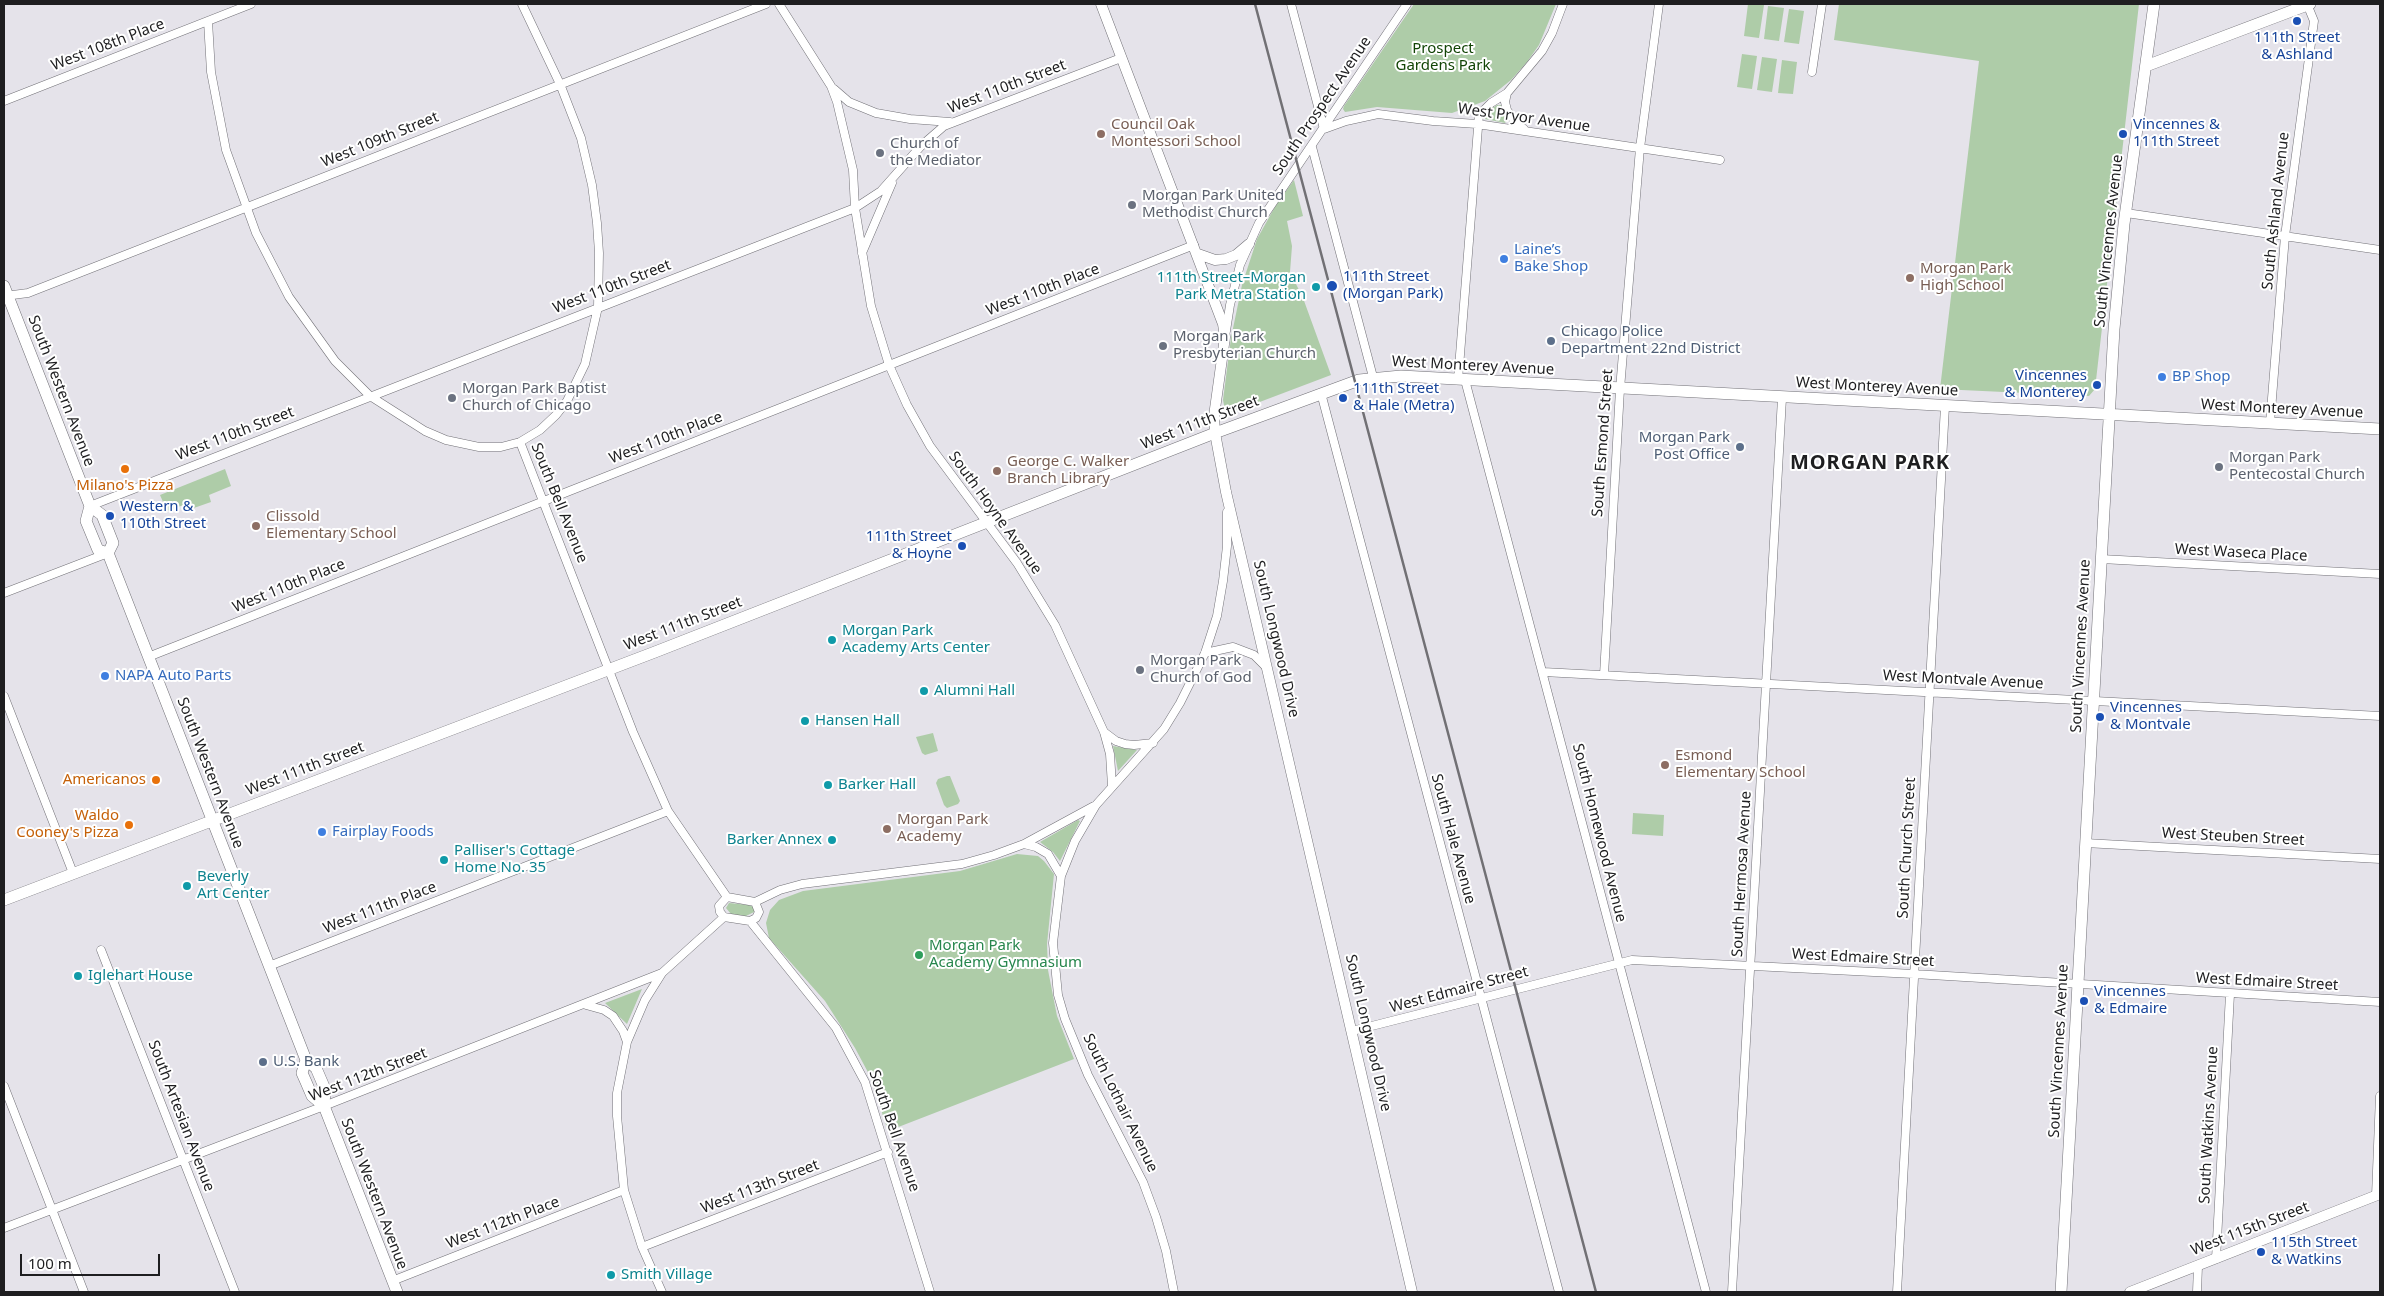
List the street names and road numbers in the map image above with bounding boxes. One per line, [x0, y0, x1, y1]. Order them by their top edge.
street label: West 108th Place [49, 15, 167, 75]
street label: South Prospect Avenue [1269, 33, 1375, 179]
street label: West 110th Street [946, 56, 1068, 118]
street label: West Pryor Avenue [1457, 100, 1591, 136]
street label: West 109th Street [319, 108, 441, 172]
street label: South Ashland Avenue [2259, 131, 2293, 291]
street label: South Vincennes Avenue [2091, 154, 2127, 328]
street label: West 110th Street [551, 256, 673, 318]
street label: West 110th Place [984, 260, 1102, 320]
street label: South Western Avenue [24, 313, 98, 469]
street label: West Monterey Avenue [1391, 353, 1555, 379]
street label: South Esmond Street [1589, 369, 1617, 517]
street label: West Monterey Avenue [1795, 374, 1959, 400]
street label: West 111th Street [1139, 392, 1261, 454]
street label: West Monterey Avenue [2200, 396, 2364, 422]
street label: West 110th Street [174, 403, 296, 465]
street label: West 110th Place [607, 408, 725, 468]
street label: South Bell Avenue [527, 440, 591, 566]
street label: South Hoyne Avenue [945, 448, 1045, 578]
street label: West Waseca Place [2174, 541, 2308, 565]
street label: West 110th Place [230, 555, 348, 617]
street label: South Longwood Drive [1249, 559, 1303, 719]
street label: South Vincennes Avenue [2067, 559, 2095, 733]
street label: West 111th Street [622, 593, 744, 655]
street label: West Montvale Avenue [1882, 667, 2044, 693]
street label: South Western Avenue [173, 695, 247, 851]
street label: West 111th Street [244, 738, 366, 800]
street label: South Homewood Avenue [1568, 742, 1630, 924]
street label: South Hale Avenue [1427, 772, 1479, 906]
street label: South Church Street [1894, 777, 1920, 919]
street label: South Hermosa Avenue [1729, 791, 1755, 957]
street label: West Steuben Street [2161, 824, 2305, 850]
street label: West 111th Place [321, 878, 439, 938]
street label: West Edmaire Street [1791, 945, 1935, 971]
street label: South Longwood Drive [1341, 953, 1395, 1113]
street label: West Edmaire Street [1388, 963, 1530, 1017]
street label: South Vincennes Avenue [2045, 964, 2073, 1138]
street label: West Edmaire Street [2195, 969, 2339, 995]
street label: South Lothair Avenue [1079, 1031, 1161, 1175]
street label: South Artesian Avenue [144, 1038, 218, 1194]
street label: West 112th Street [307, 1044, 429, 1106]
street label: South Watkins Avenue [2196, 1046, 2222, 1204]
street label: South Bell Avenue [865, 1068, 923, 1194]
street label: South Western Avenue [337, 1116, 411, 1272]
street label: West 113th Street [699, 1156, 821, 1218]
street label: West 112th Place [444, 1193, 562, 1253]
street label: West 115th Street [2189, 1198, 2311, 1260]

